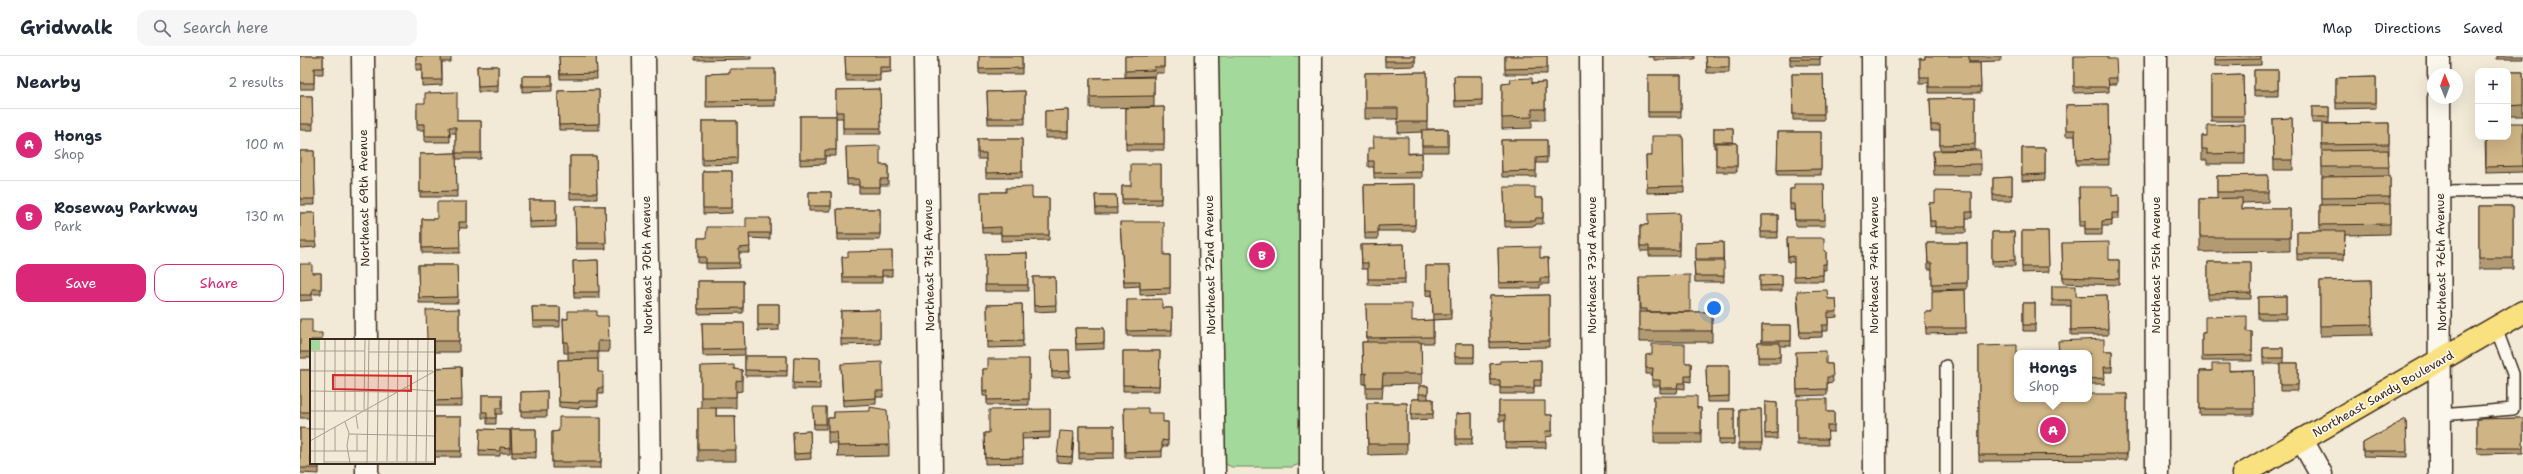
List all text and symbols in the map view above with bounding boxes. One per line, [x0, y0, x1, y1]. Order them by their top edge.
search box [137, 10, 417, 46]
text: Gridwalk [20, 15, 113, 40]
icon: search [151, 17, 173, 39]
text: Search here [183, 18, 269, 38]
text: Map [2323, 19, 2353, 37]
text: Directions [2375, 19, 2441, 37]
text: Saved [2463, 19, 2503, 37]
north arrow [2427, 68, 2463, 104]
map controls [2475, 68, 2511, 140]
button: + [2475, 68, 2511, 104]
text: Nearby [16, 71, 81, 93]
text: 2 results [228, 74, 284, 91]
button: − [2475, 104, 2511, 140]
text: Hongs [54, 126, 102, 146]
street label: Northeast 69th Avenue [355, 129, 373, 267]
text: A [24, 136, 34, 153]
text: 100 m [245, 136, 284, 153]
text: Shop [54, 146, 84, 163]
street label: Northeast 76th Avenue [2432, 193, 2450, 331]
street label: Northeast 70th Avenue [638, 195, 656, 334]
street label: Northeast 72nd Avenue [1201, 195, 1219, 335]
street label: Northeast 73rd Avenue [1584, 196, 1600, 334]
street label: Northeast 74th Avenue [1866, 196, 1882, 334]
street label: Northeast 75th Avenue [2148, 196, 2164, 334]
text: Roseway Parkway [54, 198, 198, 218]
street label: Northeast 71st Avenue [920, 198, 938, 331]
text: B [25, 208, 33, 225]
text: 130 m [246, 208, 284, 225]
text: Park [54, 218, 82, 235]
pin: B [1249, 240, 1275, 270]
button: Save [16, 264, 146, 302]
button: Share [154, 264, 284, 302]
your location [1704, 298, 1724, 318]
inset map [310, 339, 435, 464]
street label: Northeast Sandy Boulevard [2310, 347, 2457, 441]
popup [2014, 350, 2092, 402]
text: Hongs [2029, 358, 2077, 378]
text: Shop [2029, 378, 2059, 395]
pin: A [2040, 415, 2066, 445]

